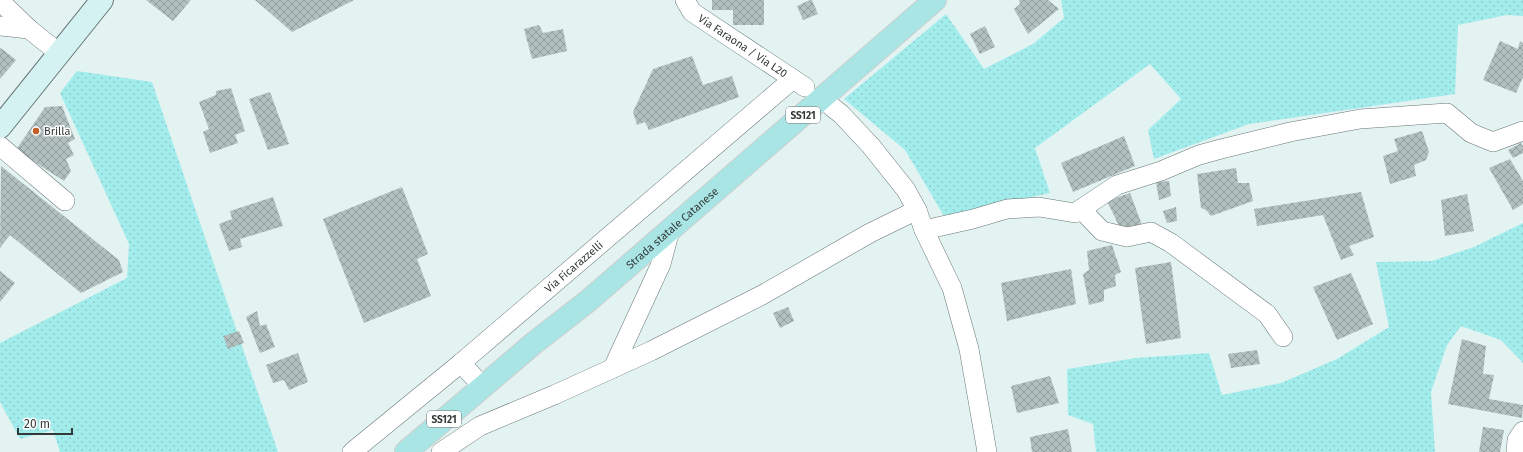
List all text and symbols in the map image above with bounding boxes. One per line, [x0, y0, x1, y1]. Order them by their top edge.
street label: Via Faraona / Via L20 [696, 12, 790, 80]
road number: SS121 [786, 107, 820, 123]
place label: Brilla [44, 125, 70, 138]
marker: Brilla [31, 126, 41, 136]
street label: Strada statale Catanese [624, 185, 721, 272]
street label: Via Ficarazzelli [542, 239, 606, 295]
scale bar [18, 410, 72, 436]
road number: SS121 [427, 411, 461, 427]
text: 20 m [24, 417, 50, 431]

